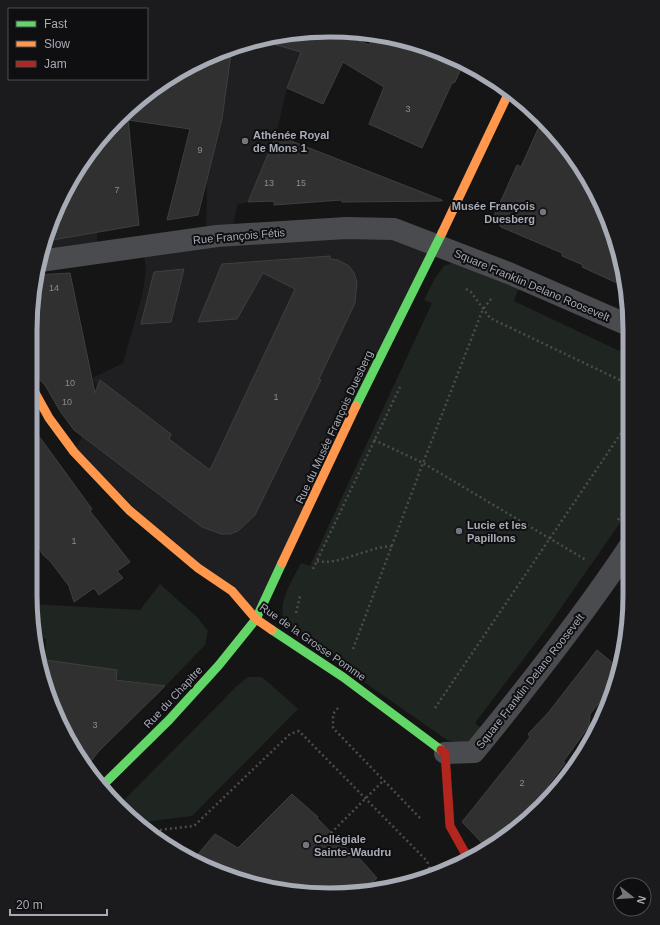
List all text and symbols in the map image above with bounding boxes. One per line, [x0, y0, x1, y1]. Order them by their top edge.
legend [8, 8, 148, 80]
text: Fast [44, 17, 68, 31]
text: Slow [44, 37, 70, 51]
text: Jam [44, 57, 67, 71]
house number: 3 [405, 104, 411, 114]
place label: Athénée Royal de Mons 1 [253, 129, 329, 154]
marker: Athénée Royal de Mons 1 [240, 136, 250, 146]
house number: 9 [197, 145, 203, 155]
house number: 13 [264, 178, 274, 188]
house number: 15 [296, 178, 306, 188]
house number: 7 [114, 185, 120, 195]
place label: Musée François Duesberg [452, 200, 535, 225]
marker: Musée François Duesberg [538, 207, 548, 217]
street label: Rue François Fétis [192, 226, 286, 246]
street label: Square Franklin Delano Roosevelt [453, 247, 611, 323]
house number: 14 [49, 283, 59, 293]
street label: Rue du Musée François Duesberg [293, 349, 375, 505]
house number: 10 [65, 378, 75, 388]
house number: 1 [273, 392, 279, 402]
house number: 10 [62, 397, 72, 407]
place label: Lucie et les Papillons [467, 519, 527, 544]
marker: Lucie et les Papillons [454, 526, 464, 536]
house number: 1 [71, 536, 77, 546]
street label: Rue de la Grosse Pomme [258, 601, 368, 683]
street label: Square Franklin Delano Roosevelt [474, 611, 586, 751]
street label: Rue du Chapitre [141, 664, 205, 730]
house number: 3 [92, 720, 98, 730]
house number: 2 [519, 778, 525, 788]
place label: Collégiale Sainte-Waudru [314, 833, 391, 858]
marker: Collégiale Sainte-Waudru [301, 840, 311, 850]
north arrow [612, 877, 652, 917]
scale bar [10, 891, 107, 917]
text: N [635, 894, 648, 906]
text: 20 m [16, 898, 43, 912]

